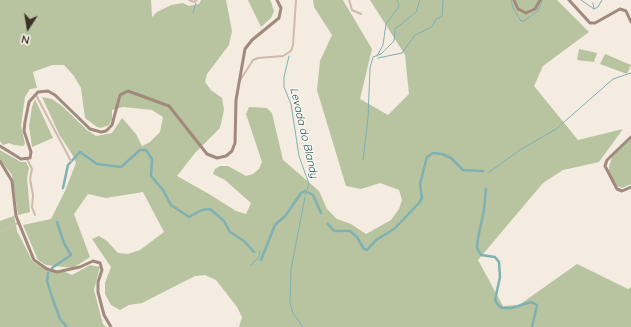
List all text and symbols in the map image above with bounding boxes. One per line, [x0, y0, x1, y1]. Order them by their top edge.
north arrow [8, 8, 48, 48]
text: N [20, 32, 31, 47]
water label: Levada do Blandy [287, 86, 321, 180]

